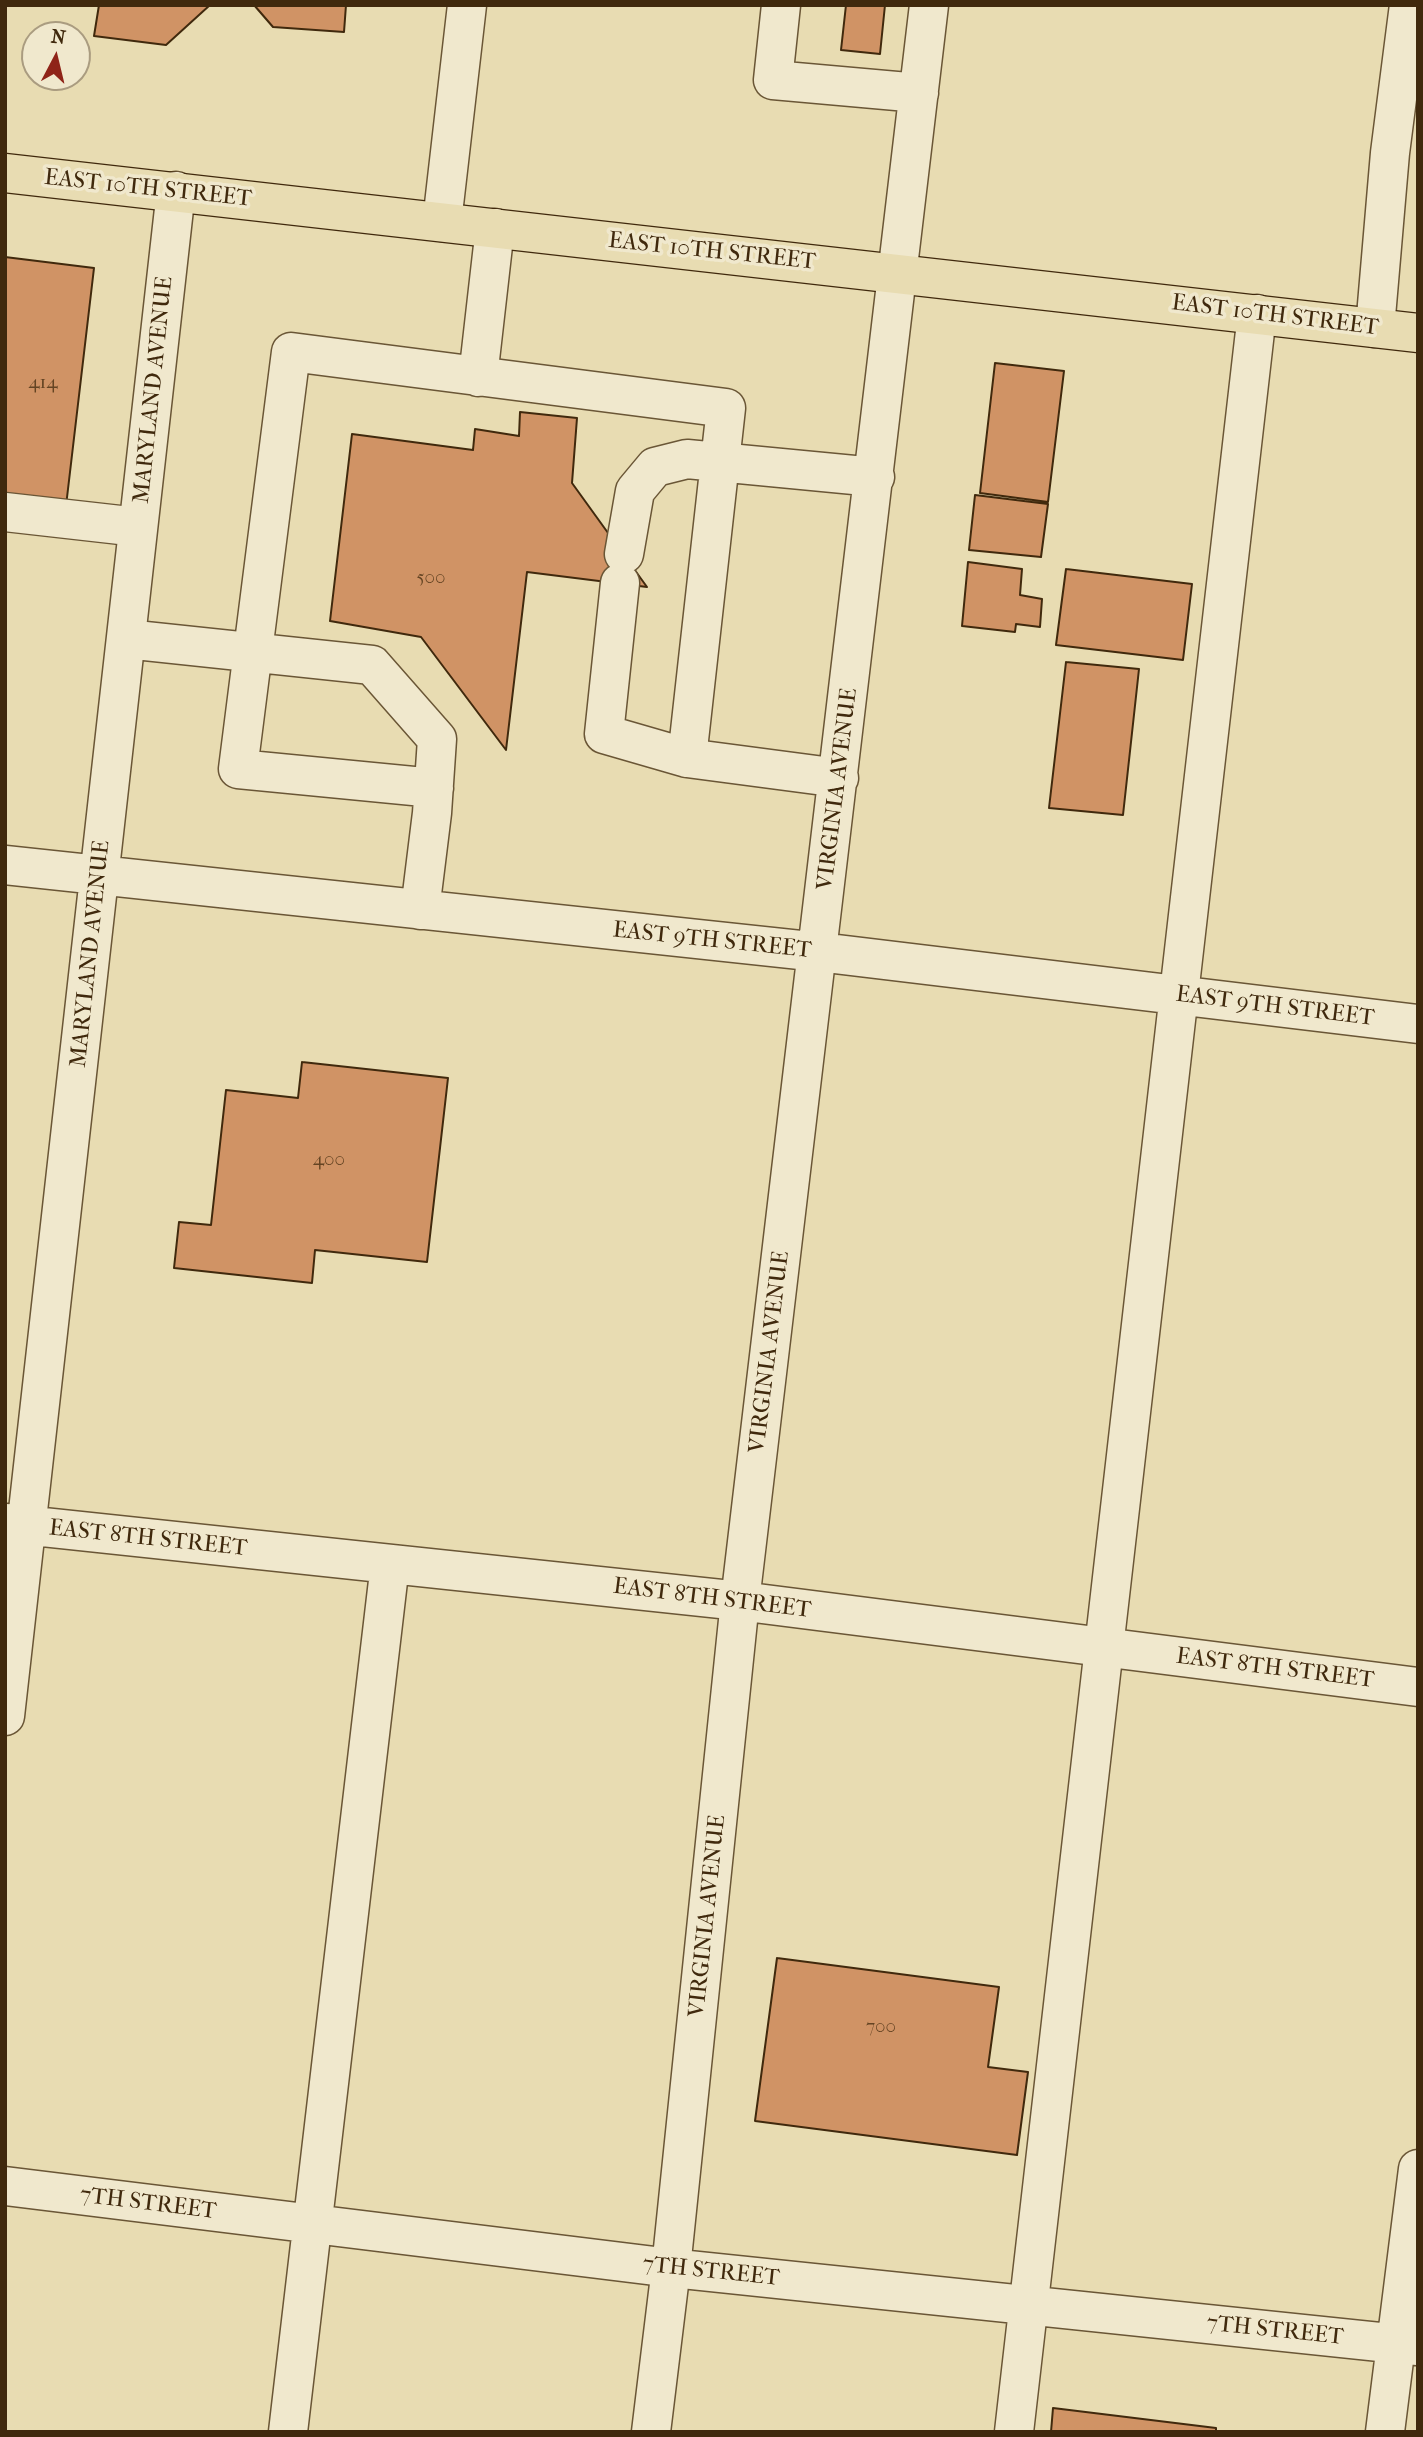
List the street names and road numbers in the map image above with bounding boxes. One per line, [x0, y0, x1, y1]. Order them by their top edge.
street label: EAST 10TH STREET [43, 164, 253, 214]
street label: EAST 10TH STREET [607, 227, 817, 277]
street label: MARYLAND AVENUE [128, 275, 180, 505]
street label: EAST 10TH STREET [1170, 290, 1380, 342]
street label: VIRGINIA AVENUE [812, 686, 864, 892]
street label: MARYLAND AVENUE [65, 839, 117, 1069]
street label: EAST 9TH STREET [611, 917, 813, 965]
street label: EAST 9TH STREET [1174, 981, 1376, 1033]
street label: VIRGINIA AVENUE [744, 1249, 796, 1455]
street label: EAST 8TH STREET [48, 1515, 248, 1563]
street label: EAST 8TH STREET [612, 1573, 812, 1625]
street label: EAST 8TH STREET [1175, 1643, 1375, 1695]
street label: VIRGINIA AVENUE [684, 1813, 732, 2019]
street label: 7TH STREET [78, 2182, 218, 2226]
street label: 7TH STREET [641, 2251, 781, 2293]
street label: 7TH STREET [1205, 2310, 1345, 2352]

